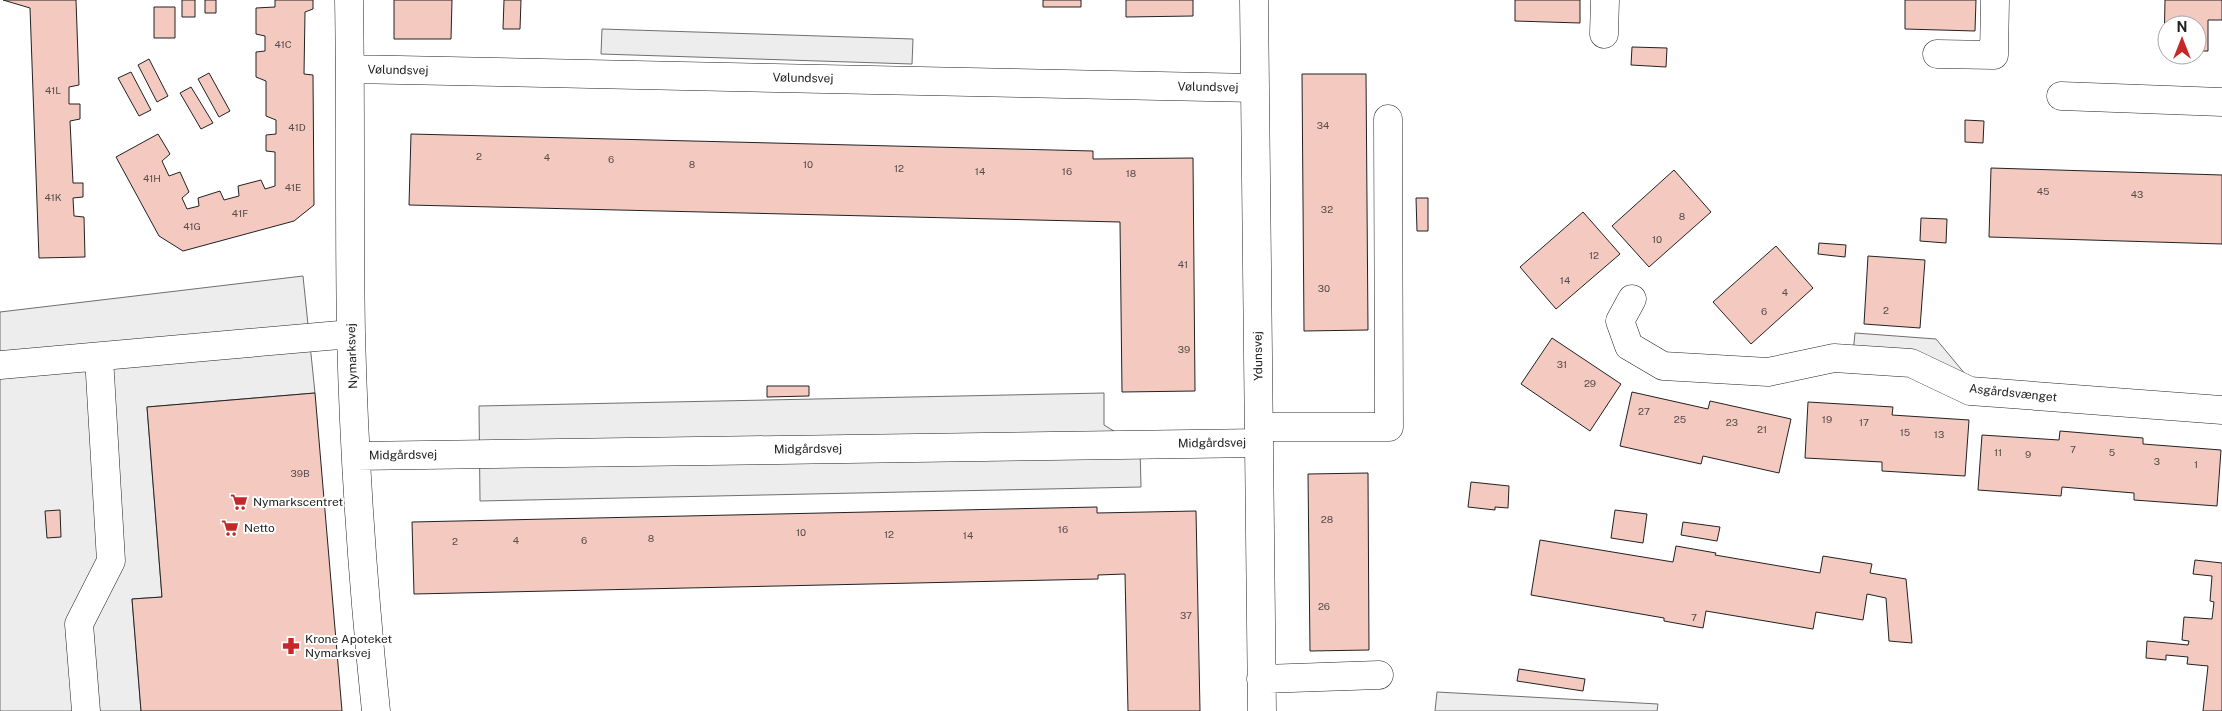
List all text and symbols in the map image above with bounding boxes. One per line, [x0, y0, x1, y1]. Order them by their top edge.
north arrow [2157, 15, 2207, 65]
text: N [2177, 19, 2187, 35]
house number: 41C [274, 38, 292, 50]
street label: Vølundsvej [367, 62, 429, 78]
street label: Vølundsvej [772, 70, 834, 86]
street label: Vølundsvej [1177, 79, 1239, 95]
house number: 41L [45, 84, 61, 96]
house number: 34 [1317, 119, 1329, 131]
house number: 41D [288, 121, 306, 133]
house number: 2 [476, 150, 482, 162]
house number: 4 [544, 151, 550, 163]
house number: 6 [608, 153, 614, 165]
house number: 8 [689, 158, 695, 170]
house number: 10 [803, 158, 813, 170]
house number: 12 [894, 162, 904, 174]
house number: 14 [975, 165, 985, 177]
house number: 16 [1062, 165, 1072, 177]
house number: 18 [1126, 167, 1136, 179]
house number: 41H [143, 172, 161, 184]
house number: 41E [285, 181, 301, 193]
house number: 45 [2037, 185, 2049, 197]
house number: 43 [2131, 188, 2143, 200]
house number: 41K [44, 191, 62, 203]
house number: 32 [1321, 203, 1333, 215]
house number: 41F [232, 207, 248, 219]
house number: 8 [1679, 210, 1685, 222]
house number: 41G [183, 220, 201, 232]
house number: 10 [1652, 233, 1662, 245]
house number: 12 [1589, 249, 1599, 261]
house number: 41 [1178, 258, 1188, 270]
house number: 14 [1560, 274, 1570, 286]
house number: 30 [1318, 282, 1330, 294]
house number: 4 [1782, 286, 1788, 298]
house number: 2 [1883, 304, 1889, 316]
house number: 6 [1761, 305, 1767, 317]
street label: Nymarksvej [344, 323, 360, 389]
street label: Ydunsvej [1251, 331, 1265, 381]
house number: 39 [1178, 343, 1190, 355]
house number: 31 [1557, 358, 1567, 370]
house number: 29 [1584, 377, 1596, 389]
street label: Asgårdsvænget [1968, 381, 2058, 405]
house number: 27 [1638, 405, 1650, 417]
house number: 25 [1674, 413, 1686, 425]
house number: 19 [1822, 413, 1832, 425]
house number: 23 [1726, 416, 1738, 428]
house number: 17 [1859, 416, 1869, 428]
house number: 21 [1757, 423, 1767, 435]
house number: 15 [1900, 426, 1910, 438]
house number: 13 [1934, 428, 1944, 440]
street label: Midgårdsvej [1178, 435, 1246, 451]
street label: Midgårdsvej [774, 441, 842, 457]
house number: 7 [2070, 443, 2076, 455]
house number: 11 [1994, 446, 2002, 458]
house number: 5 [2109, 446, 2115, 458]
street label: Midgårdsvej [369, 447, 437, 463]
house number: 9 [2025, 448, 2031, 460]
house number: 3 [2154, 455, 2160, 467]
house number: 1 [2194, 458, 2198, 470]
house number: 39B [290, 467, 310, 479]
supermarket icon: Nymarkscentret [229, 492, 249, 512]
place label: Nymarkscentret [253, 495, 344, 509]
house number: 28 [1321, 513, 1333, 525]
supermarket icon: Netto [220, 518, 240, 538]
place label: Netto [244, 521, 275, 535]
house number: 16 [1058, 523, 1068, 535]
house number: 10 [796, 526, 806, 538]
house number: 12 [884, 528, 894, 540]
house number: 14 [963, 529, 973, 541]
house number: 8 [648, 532, 654, 544]
house number: 4 [513, 534, 519, 546]
house number: 6 [581, 534, 587, 546]
house number: 2 [452, 535, 458, 547]
house number: 26 [1318, 600, 1330, 612]
house number: 37 [1180, 609, 1192, 621]
house number: 7 [1691, 611, 1697, 623]
place label: Krone Apoteket Nymarksvej [305, 632, 393, 660]
pharmacy icon: Krone Apoteket Nymarksvej [281, 636, 301, 656]

